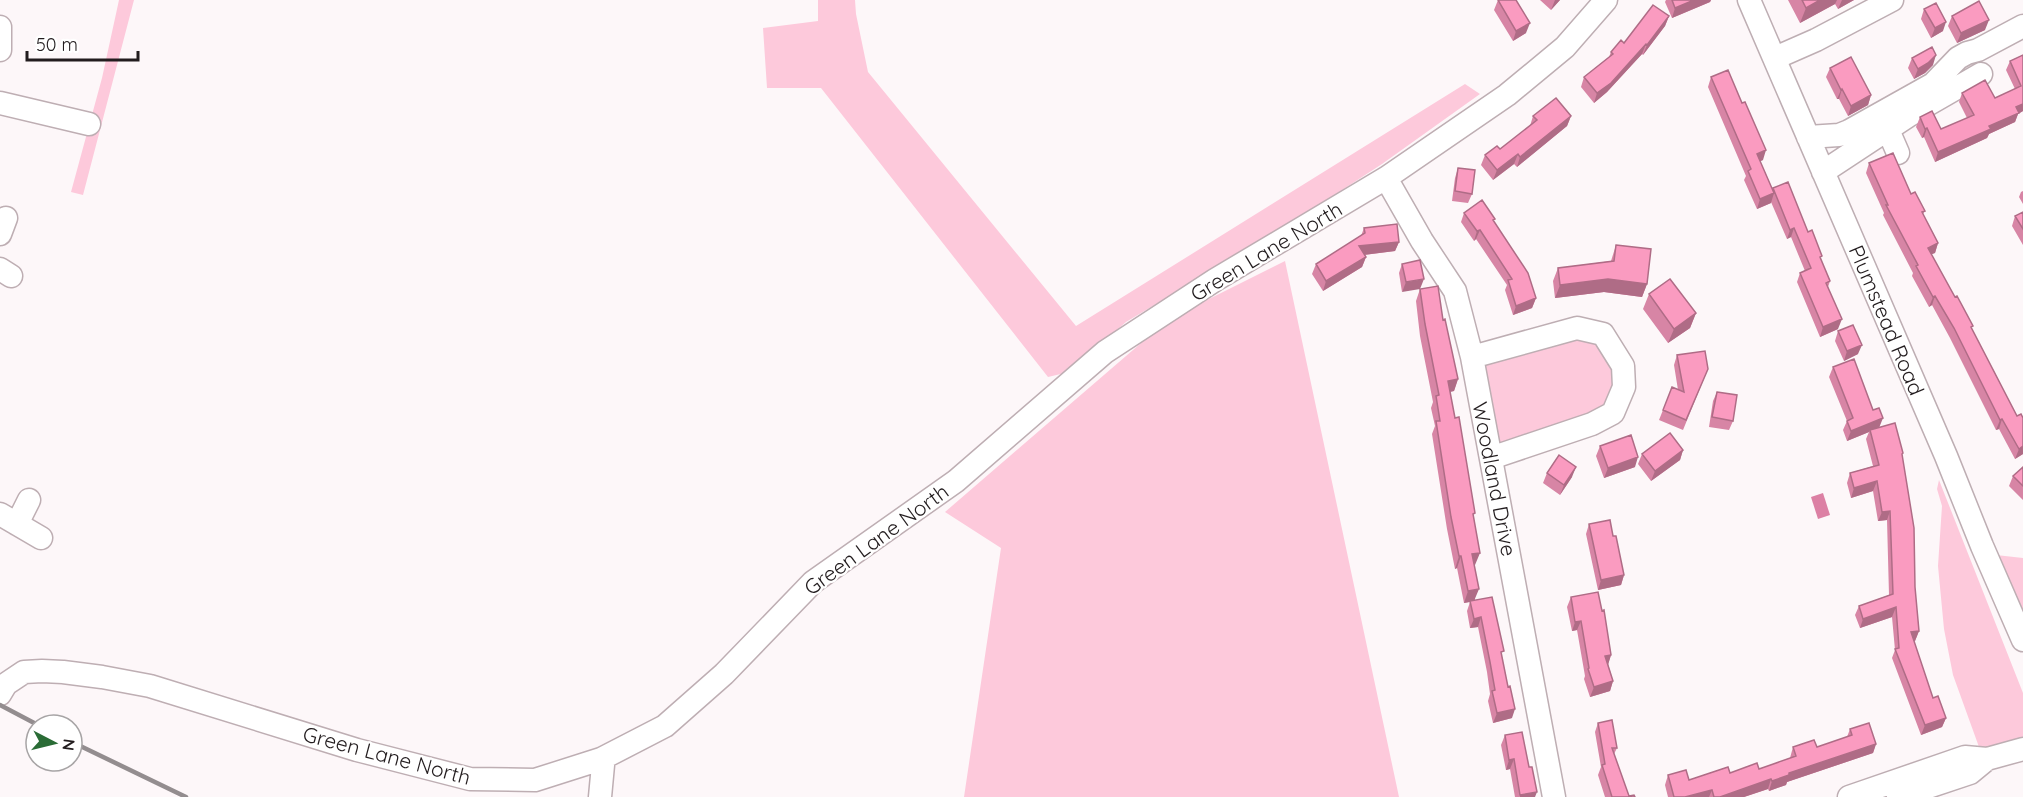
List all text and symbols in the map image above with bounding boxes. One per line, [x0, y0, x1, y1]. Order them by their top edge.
scale bar [27, 24, 138, 62]
text: 50 m [36, 33, 78, 56]
street label: Green Lane North [1185, 195, 1347, 307]
street label: Plumstead Road [1844, 241, 1930, 399]
street label: Woodland Drive [1467, 400, 1523, 558]
street label: Green Lane North [799, 478, 953, 600]
north arrow [24, 713, 84, 773]
street label: Green Lane North [300, 720, 474, 790]
text: N [58, 738, 80, 752]

